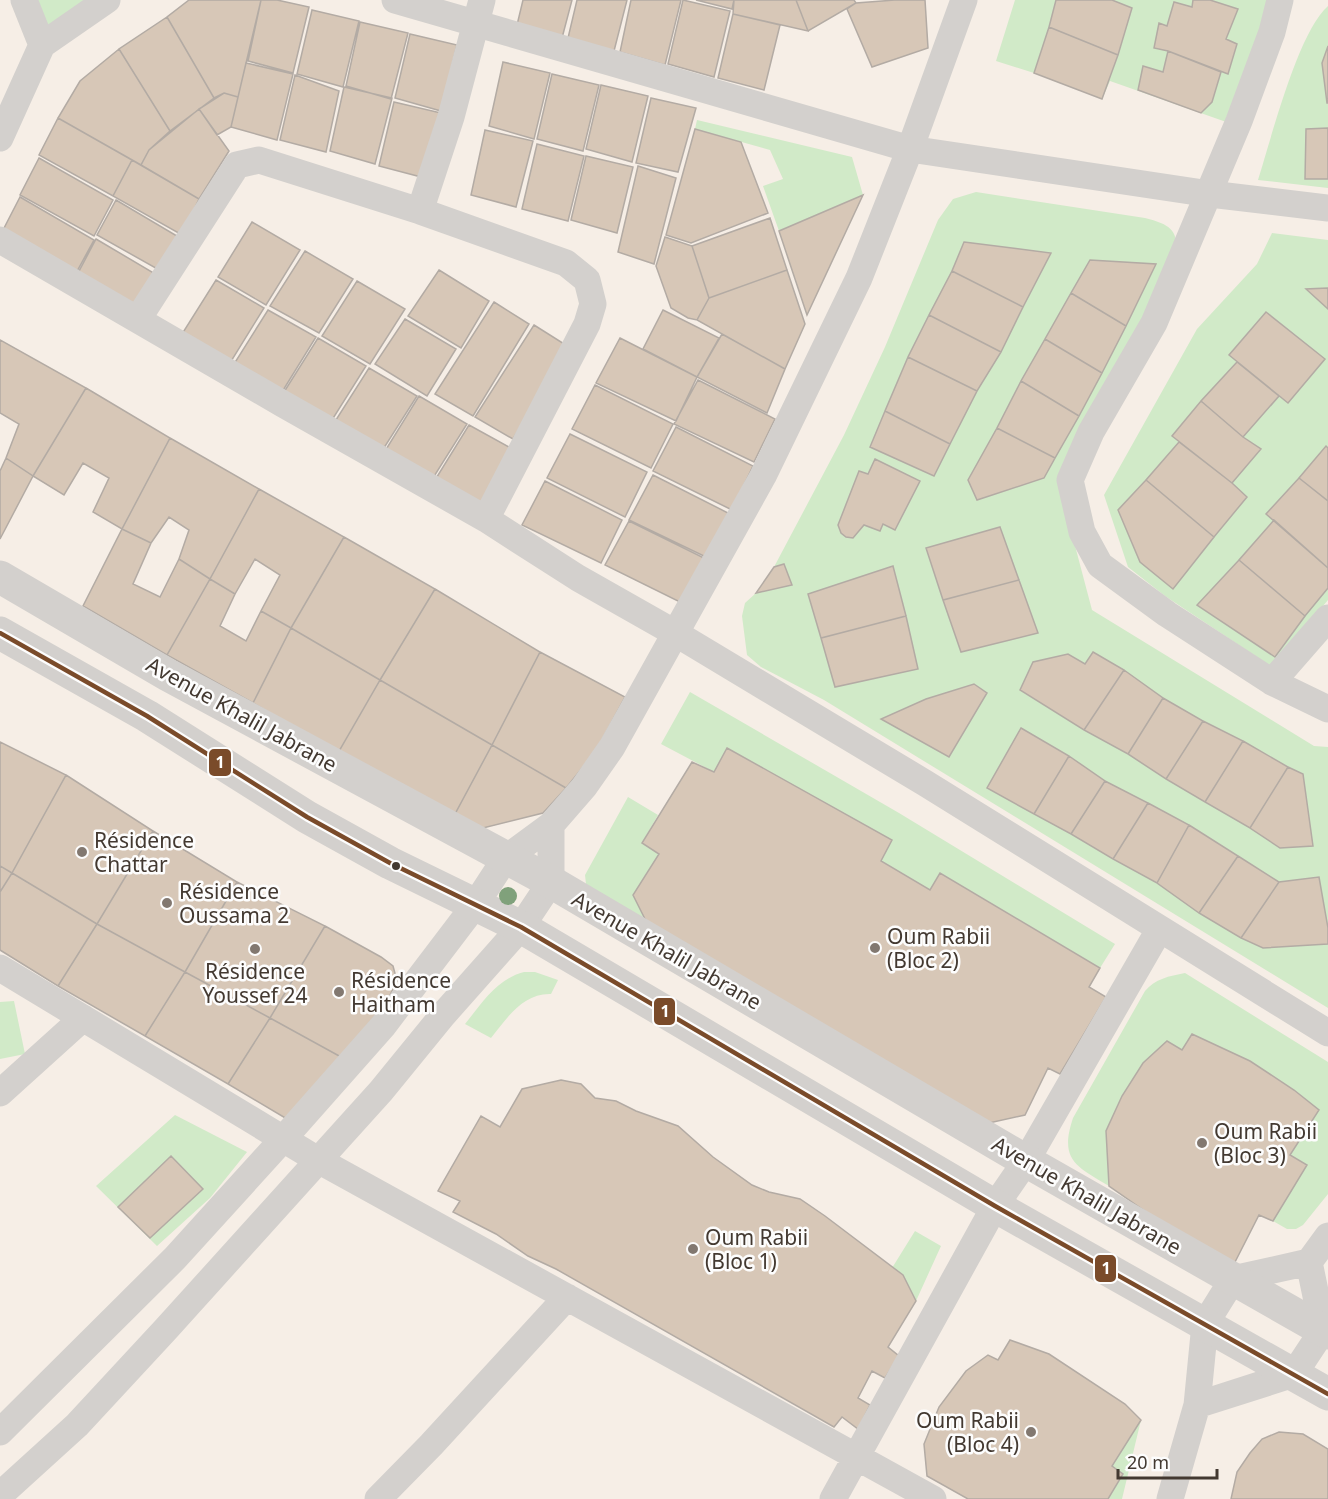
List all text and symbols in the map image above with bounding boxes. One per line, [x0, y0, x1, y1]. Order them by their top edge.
street label: Avenue Khalil Jabrane [142, 650, 342, 778]
line badge: 1 [208, 748, 232, 777]
text: 1 [215, 751, 225, 773]
place label: Résidence Chattar [94, 826, 194, 878]
marker: Résidence Chattar [75, 845, 89, 859]
unlabelled marker [390, 860, 402, 872]
place label: Résidence Oussama 2 [179, 877, 289, 929]
street label: Avenue Khalil Jabrane [567, 884, 767, 1016]
marker: Résidence Oussama 2 [160, 896, 174, 910]
place label: Oum Rabii (Bloc 2) [887, 922, 990, 974]
marker: Oum Rabii (Bloc 2) [868, 941, 882, 955]
marker: Résidence Youssef 24 [248, 942, 262, 956]
place label: Résidence Youssef 24 [202, 957, 308, 1009]
place label: Résidence Haitham [351, 966, 451, 1018]
marker: Résidence Haitham [332, 985, 346, 999]
line badge: 1 [653, 997, 676, 1026]
text: 1 [660, 1000, 670, 1022]
place label: Oum Rabii (Bloc 3) [1214, 1117, 1317, 1169]
street label: Avenue Khalil Jabrane [987, 1129, 1187, 1261]
marker: Oum Rabii (Bloc 3) [1195, 1136, 1209, 1150]
place label: Oum Rabii (Bloc 1) [705, 1223, 808, 1275]
marker: Oum Rabii (Bloc 1) [686, 1242, 700, 1256]
line badge: 1 [1094, 1254, 1117, 1283]
text: 1 [1101, 1257, 1111, 1279]
place label: Oum Rabii (Bloc 4) [916, 1406, 1019, 1458]
marker: Oum Rabii (Bloc 4) [1024, 1425, 1038, 1439]
scale bar [1118, 1442, 1217, 1480]
text: 20 m [1127, 1450, 1169, 1474]

